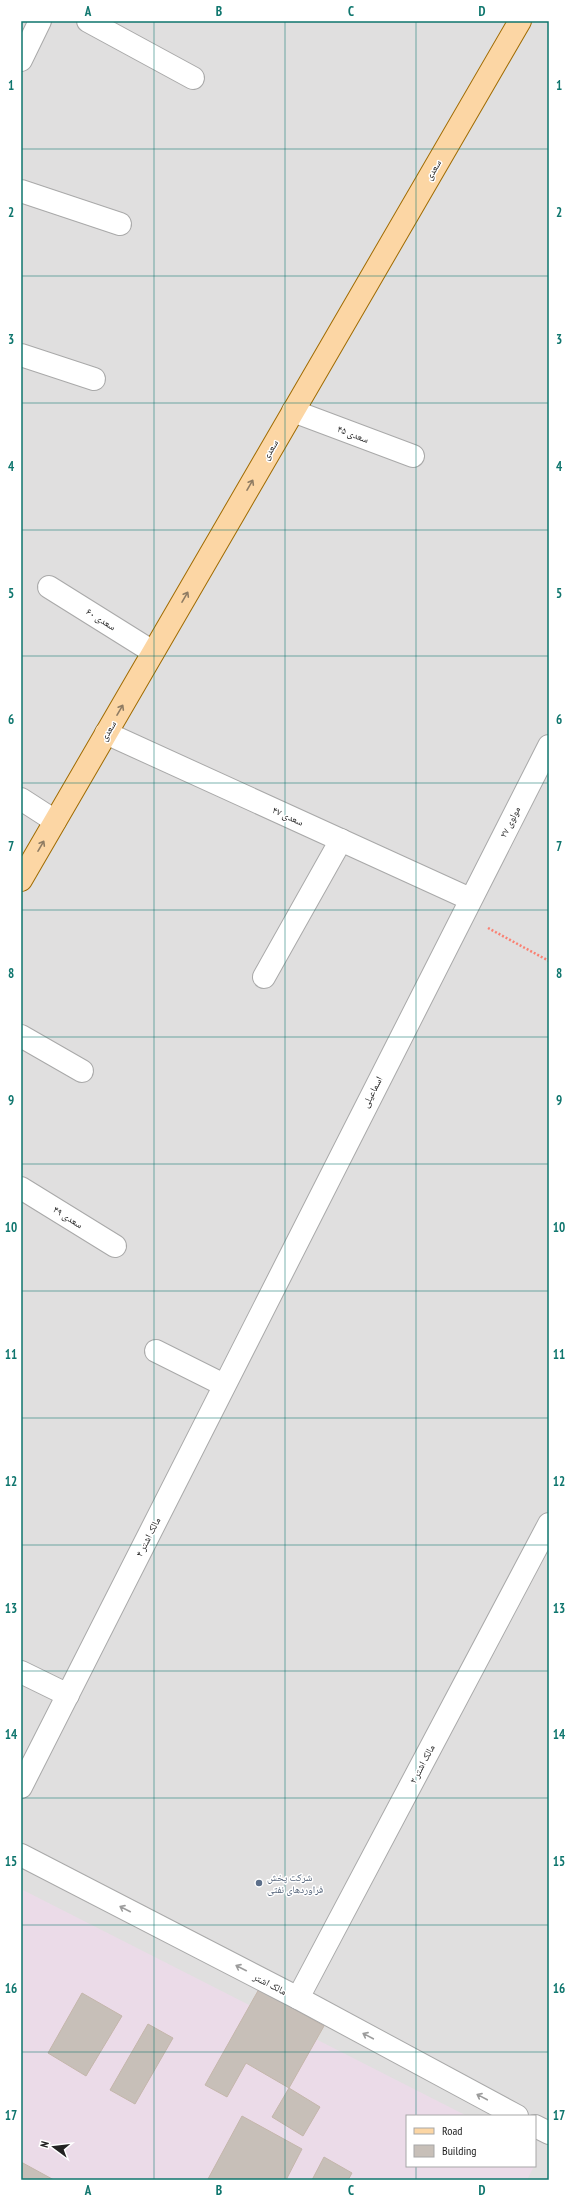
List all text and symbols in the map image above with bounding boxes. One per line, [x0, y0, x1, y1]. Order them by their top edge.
text: A [84, 3, 92, 20]
text: B [216, 3, 222, 20]
text: C [348, 3, 354, 20]
text: D [479, 3, 486, 20]
text: 1 [8, 77, 14, 94]
text: 1 [556, 77, 562, 94]
street label: سعدی [422, 157, 444, 183]
text: 2 [8, 204, 14, 221]
text: 2 [556, 204, 562, 221]
text: 3 [8, 331, 14, 348]
text: 3 [556, 331, 562, 348]
street label: سعدی ۴۵ [335, 422, 371, 446]
street label: سعدی [259, 437, 281, 463]
text: 4 [8, 458, 15, 475]
text: 4 [556, 458, 563, 475]
one-way arrow [247, 479, 255, 491]
text: 5 [8, 585, 14, 602]
text: 5 [556, 585, 562, 602]
one-way arrow [182, 591, 190, 603]
street label: سعدی ۶۰ [84, 605, 119, 633]
one-way arrow [116, 704, 124, 716]
text: 6 [8, 711, 14, 728]
text: 6 [556, 711, 562, 728]
street label: سعدی [97, 718, 119, 744]
street label: سعدی ۴۷ [270, 803, 306, 829]
street label: مولوی ۲۷ [497, 804, 524, 840]
text: 7 [8, 838, 14, 855]
text: 7 [556, 838, 562, 855]
one-way arrow [37, 840, 45, 852]
text: 8 [8, 965, 14, 982]
text: 8 [556, 965, 562, 982]
street label: اسماعیلی [359, 1074, 385, 1110]
text: 9 [8, 1092, 14, 1109]
text: 9 [556, 1092, 562, 1109]
street label: سعدی ۴۹ [51, 1203, 86, 1231]
text: 10 [5, 1219, 17, 1236]
text: 10 [553, 1219, 565, 1236]
text: 11 [5, 1346, 17, 1363]
text: 11 [553, 1346, 565, 1363]
text: 12 [5, 1473, 17, 1490]
text: 12 [553, 1473, 565, 1490]
street label: مالک اشتر ۴ [133, 1515, 164, 1559]
text: 13 [5, 1600, 17, 1617]
text: 13 [553, 1600, 565, 1617]
text: 14 [5, 1726, 18, 1743]
text: 14 [553, 1726, 566, 1743]
street label: مالک اشتر ۲ [406, 1742, 438, 1786]
text: 15 [5, 1853, 17, 1870]
text: 15 [553, 1853, 565, 1870]
place label: شرکت پخش فراوردهای نفتی [267, 1871, 323, 1896]
marker: شرکت پخش فراوردهای نفتی [254, 1878, 264, 1888]
one-way arrow [119, 1905, 131, 1912]
one-way arrow [235, 1964, 247, 1972]
street label: مالک اشتر [250, 1970, 289, 1998]
text: 16 [5, 1980, 17, 1997]
text: 16 [553, 1980, 565, 1997]
one-way arrow [362, 2031, 374, 2039]
one-way arrow [476, 2093, 488, 2101]
text: 17 [5, 2107, 17, 2124]
text: 17 [553, 2107, 565, 2124]
legend [406, 2115, 536, 2167]
text: Road [442, 2123, 462, 2138]
north arrow [34, 2127, 74, 2167]
text: N [37, 2140, 52, 2149]
text: Building [442, 2143, 477, 2158]
text: A [84, 2182, 92, 2199]
text: B [216, 2182, 222, 2199]
text: C [348, 2182, 354, 2199]
text: D [479, 2182, 486, 2199]

